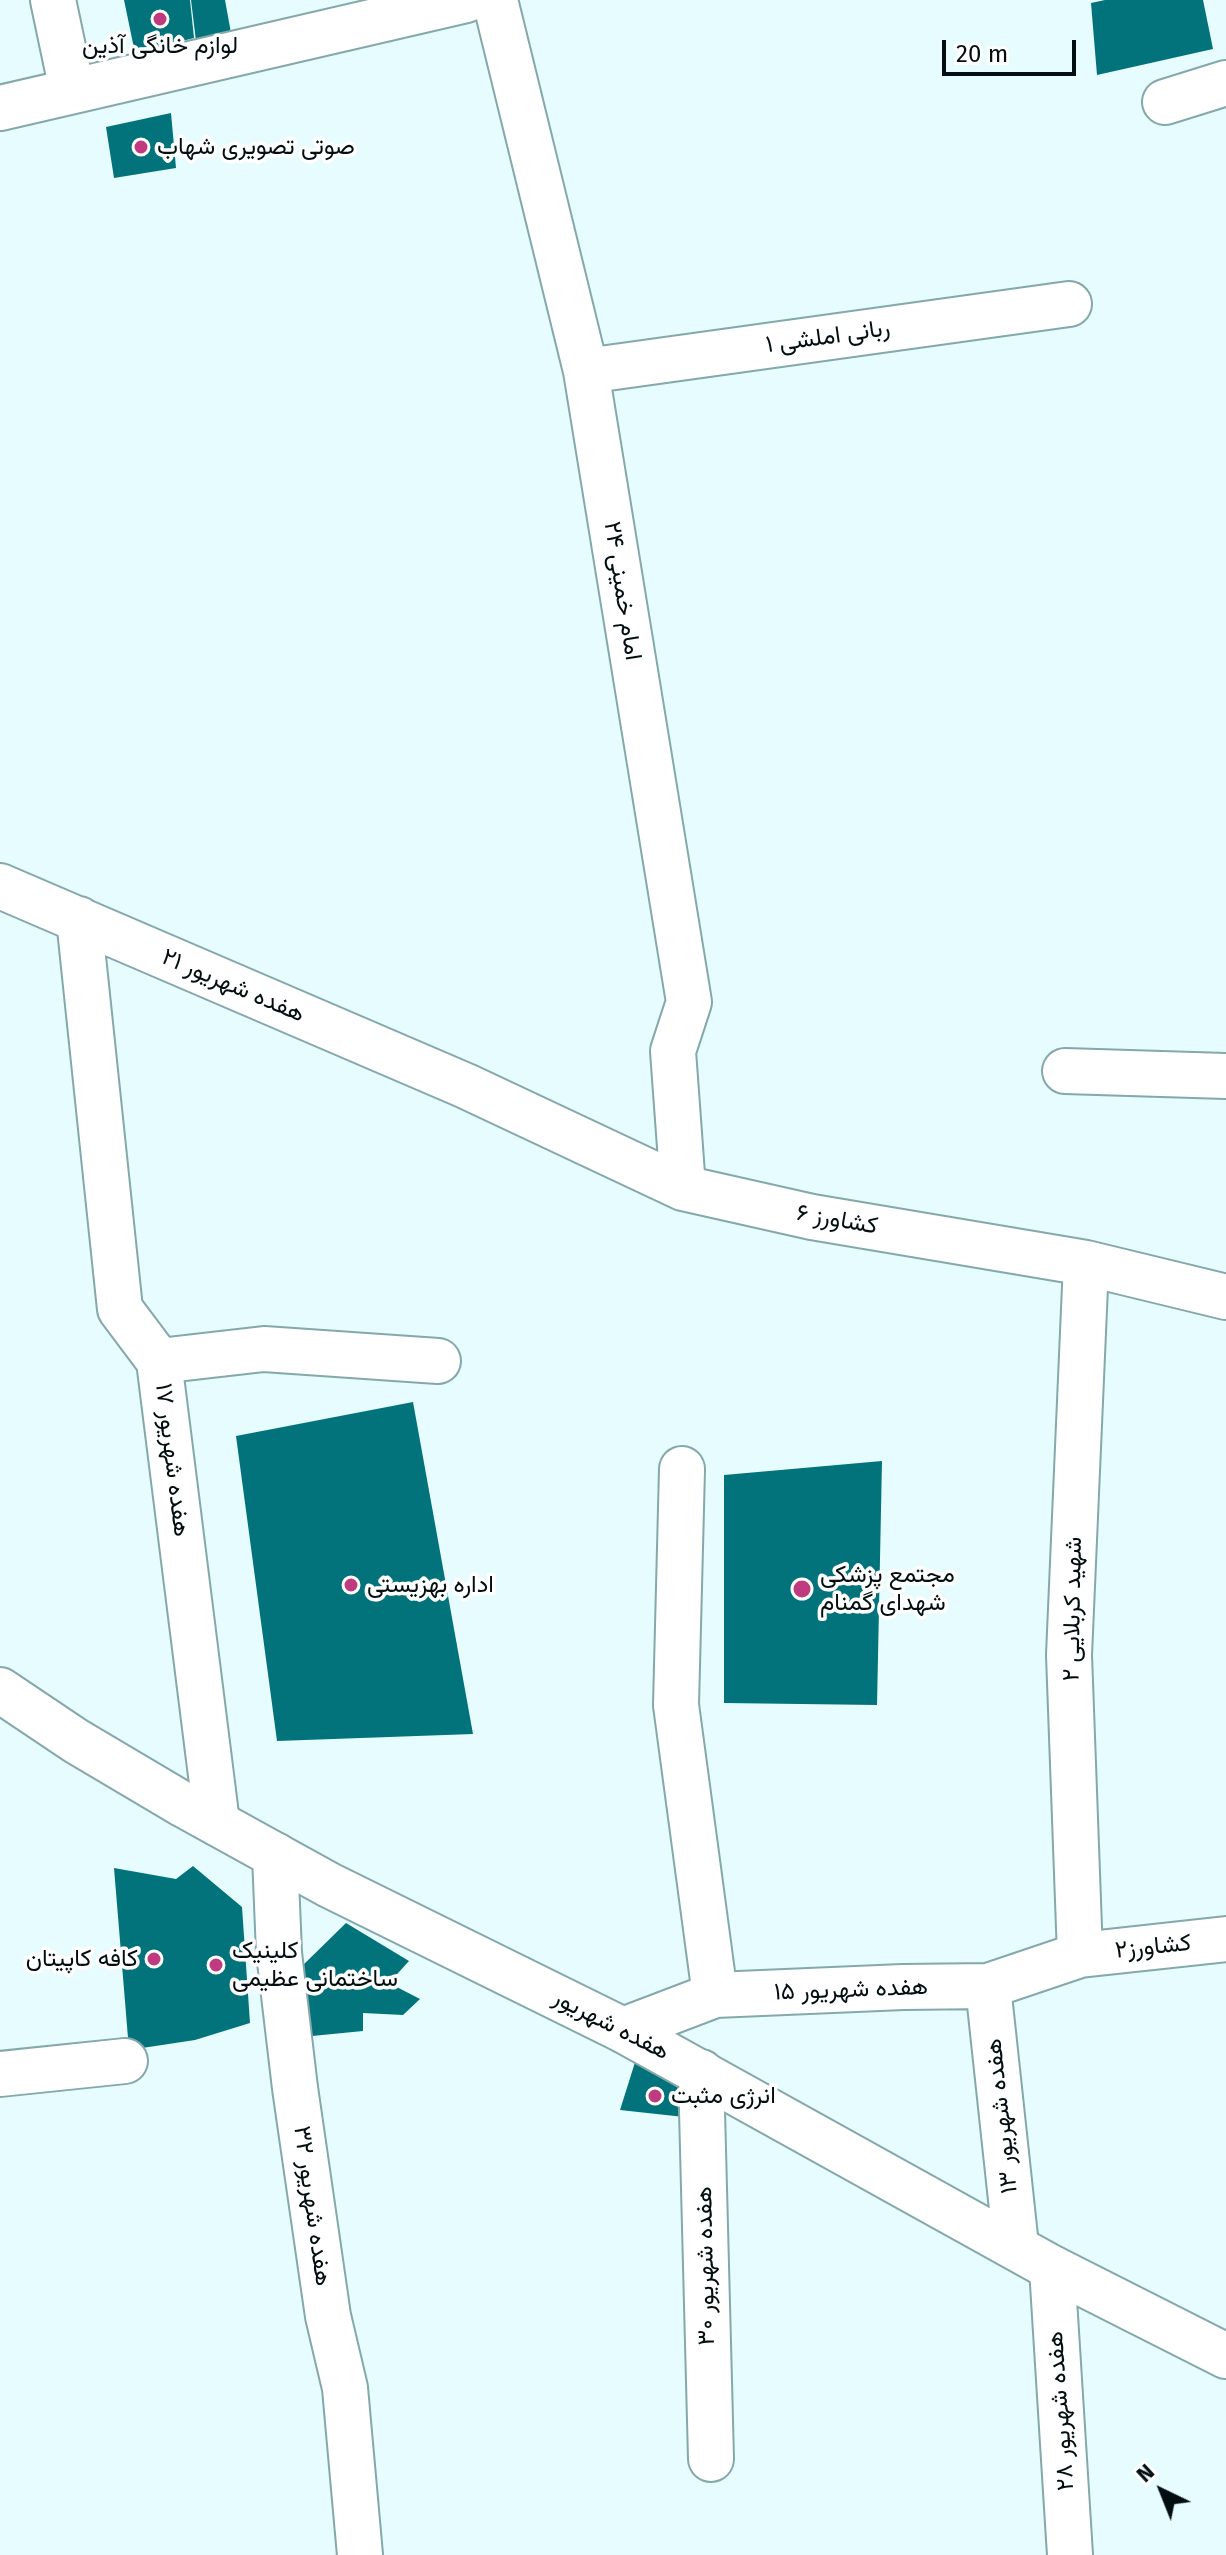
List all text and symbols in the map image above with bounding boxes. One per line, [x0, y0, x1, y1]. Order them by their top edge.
marker: لوازم خانگی آذین [151, 10, 169, 28]
scale bar [946, 24, 1080, 74]
place label: لوازم خانگی آذین [82, 32, 238, 60]
text: 20 m [956, 40, 1008, 68]
place label: صوتی تصویری شهاب [157, 133, 355, 161]
marker: صوتی تصویری شهاب [132, 138, 150, 156]
street label: ربانی املشی ۱ [764, 314, 892, 360]
street label: امام خمینی ۲۴ [597, 520, 647, 662]
street label: هفده شهریور ۲۱ [157, 943, 309, 1029]
street label: کشاورز ۶ [794, 1199, 880, 1241]
street label: هفده شهریور ۱۷ [148, 1382, 196, 1538]
street label: شهید کربلایی ۲ [1057, 1536, 1089, 1682]
place label: مجتمع پزشکی شهدای گمنام [820, 1561, 955, 1617]
place label: اداره بهزیستی [367, 1571, 494, 1599]
marker: اداره بهزیستی [342, 1576, 360, 1594]
marker: مجتمع پزشکی شهدای گمنام [791, 1578, 813, 1600]
street label: کشاورز۲ [1113, 1929, 1193, 1965]
place label: کلینیک ساختمانی عظیمی [232, 1937, 398, 1993]
place label: کافه کاپیتان [26, 1945, 138, 1973]
marker: کافه کاپیتان [145, 1950, 163, 1968]
marker: کلینیک ساختمانی عظیمی [207, 1956, 225, 1974]
street label: هفده شهریور ۱۵ [773, 1973, 929, 2007]
street label: هفده شهریور [548, 1983, 674, 2067]
street label: هفده شهریور ۱۳ [980, 2037, 1024, 2195]
place label: انرژی مثبت [671, 2082, 776, 2110]
marker: انرژی مثبت [646, 2087, 664, 2105]
street label: هفده شهریور ۳۲ [287, 2124, 337, 2288]
street label: هفده شهریور ۳۰ [690, 2186, 722, 2346]
street label: هفده شهریور ۲۸ [1041, 2330, 1081, 2492]
north arrow [1122, 2451, 1202, 2531]
text: N [1131, 2458, 1160, 2488]

